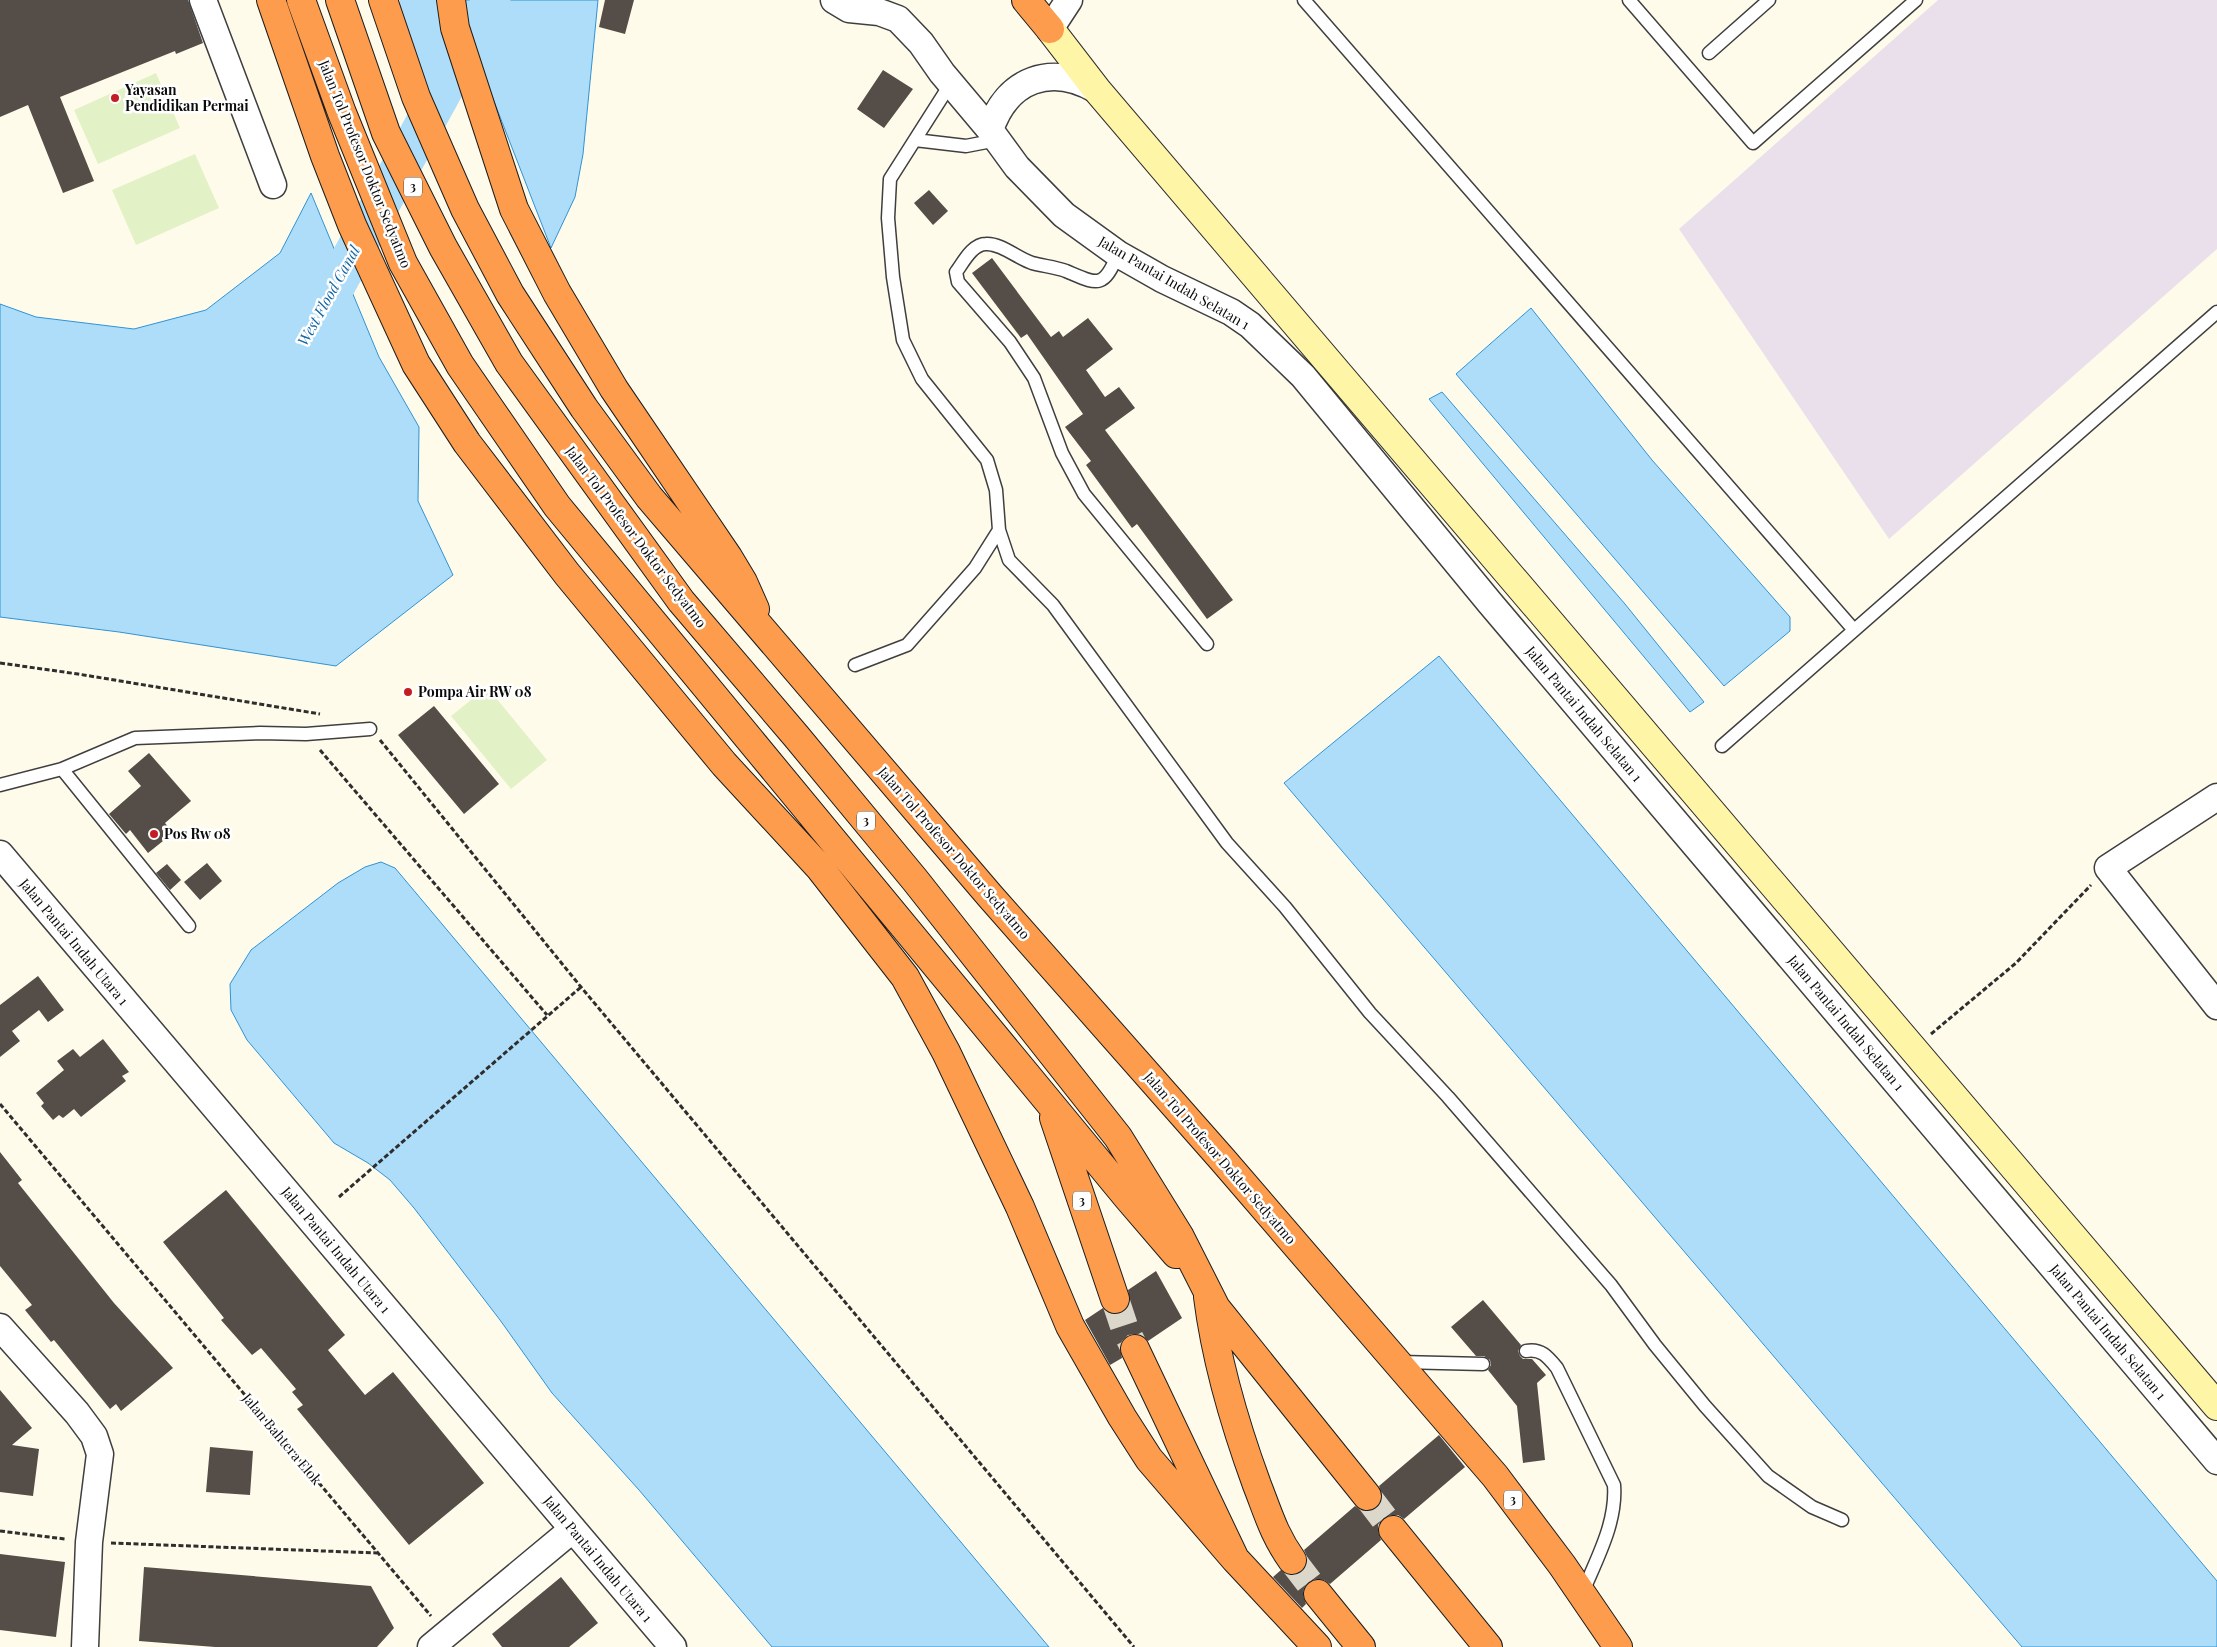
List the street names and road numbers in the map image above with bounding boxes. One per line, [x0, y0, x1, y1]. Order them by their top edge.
street label: Jalan Tol Profesor Doktor Sedyatmo [315, 56, 416, 271]
road number: 3 [404, 178, 422, 196]
street label: Jalan Pantai Indah Selatan 1 [1094, 231, 1253, 334]
street label: Jalan Tol Profesor Doktor Sedyatmo [561, 441, 711, 632]
street label: Jalan Pantai Indah Selatan 1 [1521, 641, 1647, 785]
street label: Jalan Tol Profesor Doktor Sedyatmo [874, 762, 1035, 943]
road number: 3 [857, 811, 875, 830]
street label: Jalan Pantai Indah Utara 1 [15, 873, 133, 1009]
street label: Jalan Pantai Indah Selatan 1 [1783, 950, 1909, 1094]
street label: Jalan Tol Profesor Doktor Sedyatmo [1140, 1067, 1301, 1248]
street label: Jalan Pantai Indah Utara 1 [277, 1181, 395, 1317]
road number: 3 [1073, 1192, 1091, 1210]
street label: Jalan Pantai Indah Selatan 1 [2045, 1259, 2171, 1403]
street label: Jalan Bahtera Elok [238, 1388, 327, 1489]
street label: Jalan Pantai Indah Utara 1 [539, 1490, 657, 1626]
road number: 3 [1504, 1490, 1522, 1510]

